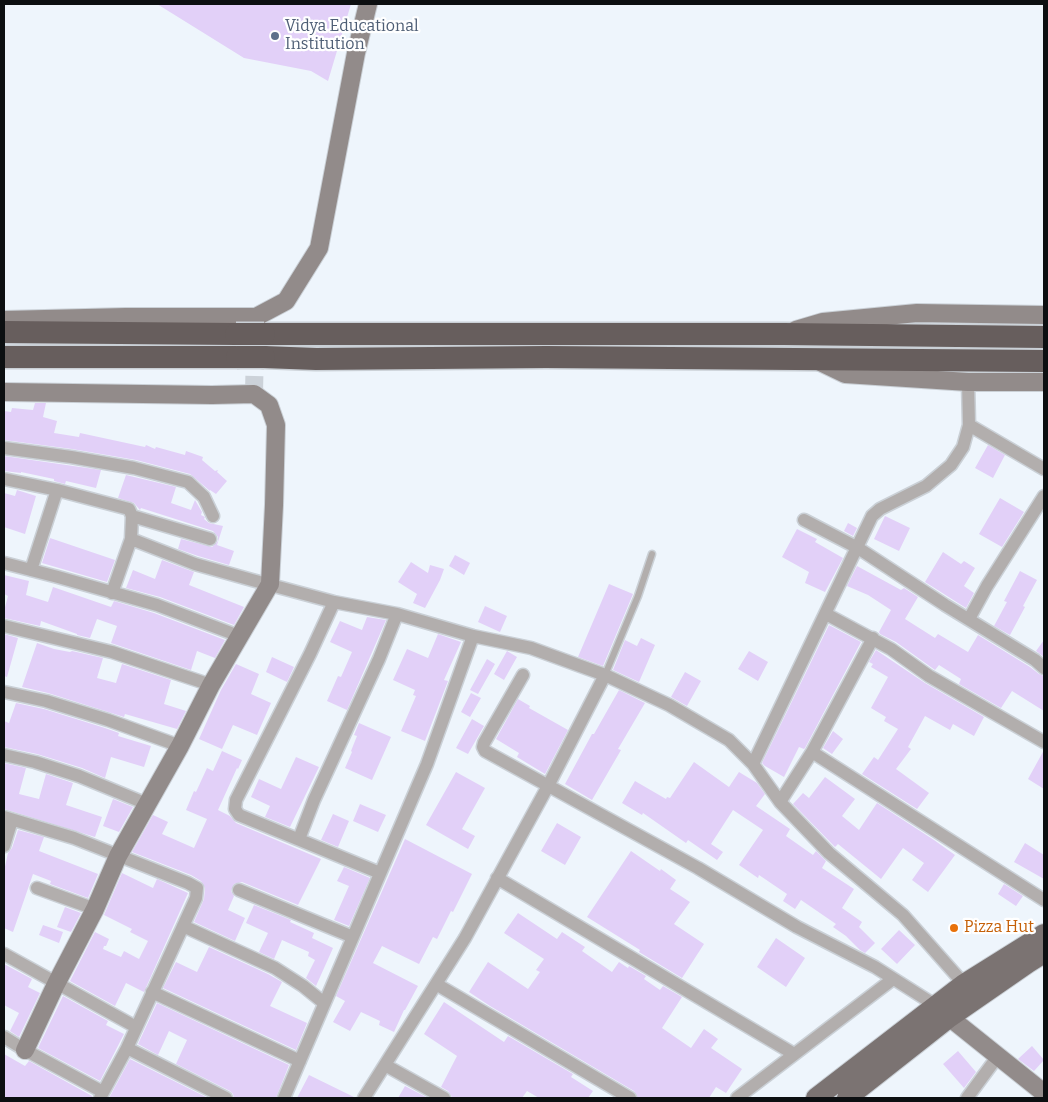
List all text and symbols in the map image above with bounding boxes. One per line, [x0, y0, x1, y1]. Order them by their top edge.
place label: Vidya Educational Institution [285, 17, 418, 55]
marker: Vidya Educational Institution [269, 30, 281, 42]
place label: Pizza Hut [964, 918, 1034, 938]
marker: Pizza Hut [948, 922, 960, 934]

